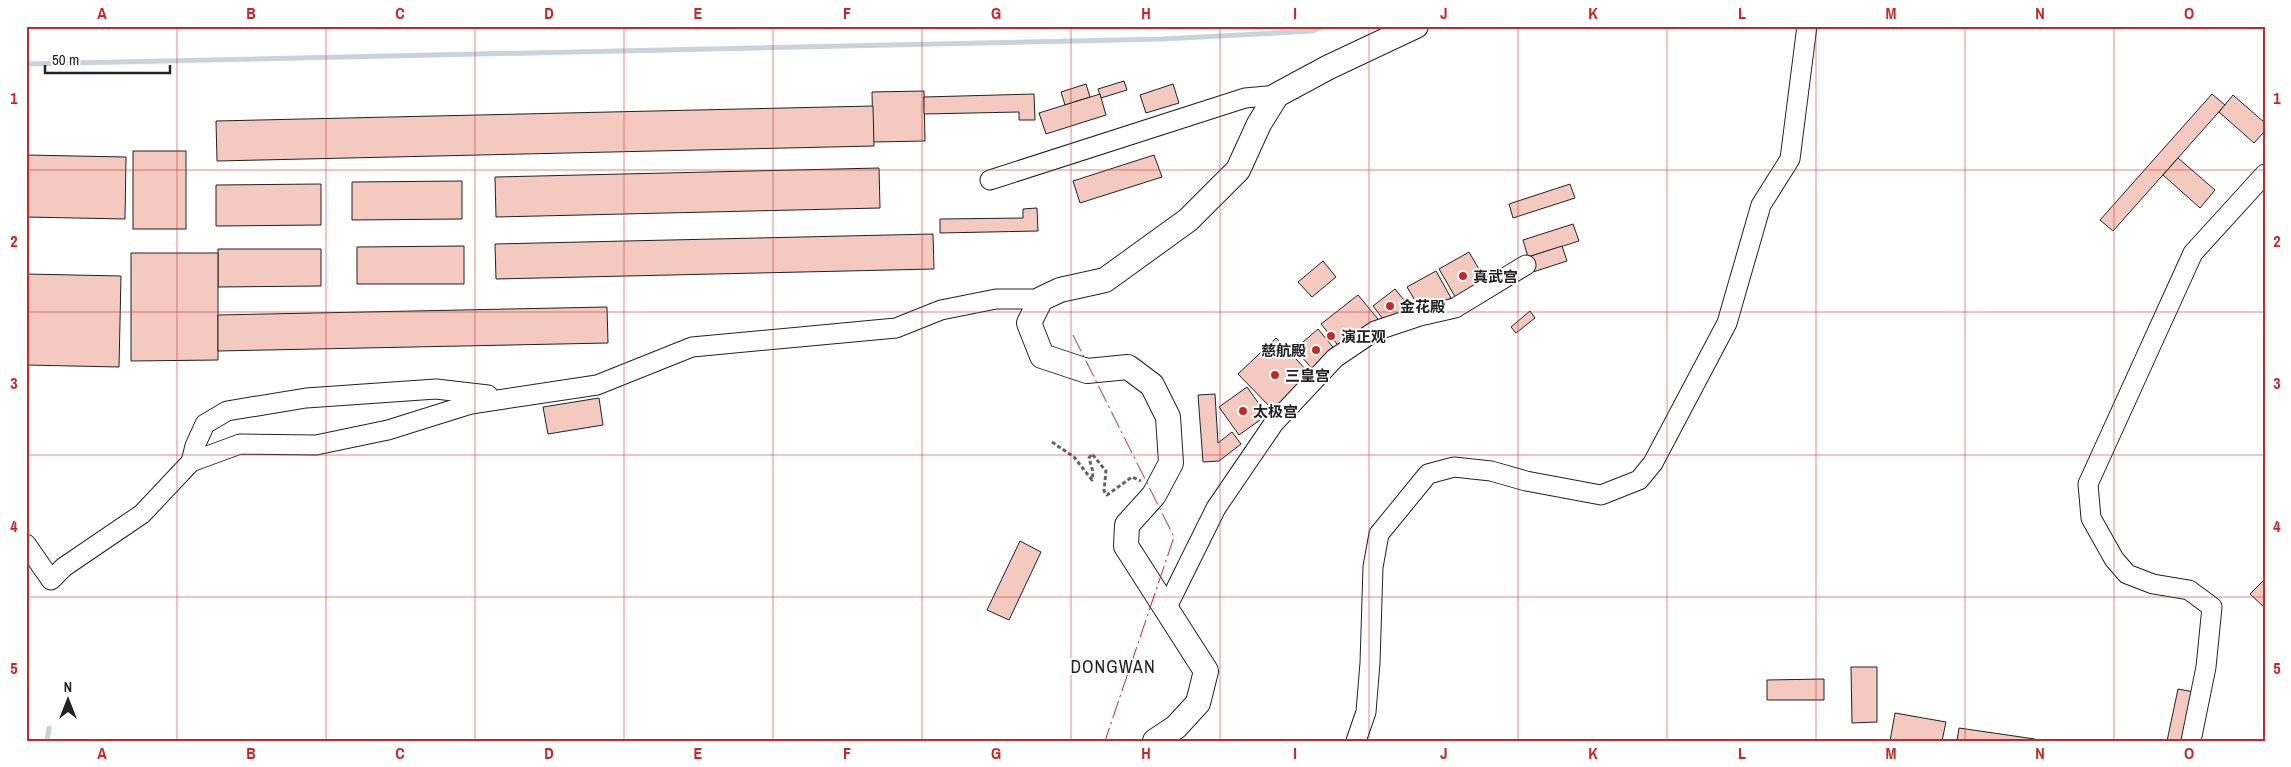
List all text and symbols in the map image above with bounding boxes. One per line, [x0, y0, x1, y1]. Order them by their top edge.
text: A [97, 2, 107, 24]
text: B [246, 2, 256, 24]
text: C [395, 2, 405, 24]
text: D [544, 2, 554, 24]
text: E [694, 2, 703, 24]
text: F [843, 2, 851, 24]
text: G [991, 2, 1001, 24]
text: H [1141, 2, 1151, 24]
text: I [1293, 2, 1297, 24]
text: J [1440, 2, 1448, 24]
text: K [1588, 2, 1598, 24]
text: L [1738, 2, 1746, 24]
text: M [1886, 2, 1897, 24]
text: N [2035, 2, 2045, 24]
text: O [2184, 2, 2194, 24]
scale bar [45, 42, 170, 74]
text: 50 m [52, 49, 79, 70]
text: 1 [10, 87, 18, 109]
text: 1 [2273, 87, 2281, 109]
text: 2 [10, 230, 18, 252]
text: 2 [2273, 230, 2281, 252]
place label: 真武宫 [1473, 266, 1518, 287]
marker: 真武宫 [1457, 270, 1469, 282]
place label: 金花殿 [1400, 296, 1445, 317]
marker: 金花殿 [1384, 300, 1396, 312]
place label: 演正观 [1341, 326, 1386, 347]
marker: 演正观 [1325, 330, 1337, 342]
place label: 慈航殿 [1261, 340, 1306, 361]
marker: 慈航殿 [1310, 344, 1322, 356]
place label: 三皇宫 [1285, 365, 1330, 386]
marker: 三皇宫 [1269, 369, 1281, 381]
text: 3 [10, 372, 18, 394]
text: 3 [2273, 372, 2281, 394]
place label: 太极宫 [1253, 401, 1298, 422]
marker: 太极宫 [1237, 405, 1249, 417]
text: 4 [10, 515, 18, 537]
text: 4 [2273, 515, 2281, 537]
district label: DONGWAN [1070, 654, 1156, 679]
text: 5 [10, 657, 18, 679]
text: 5 [2273, 657, 2281, 679]
north arrow [42, 674, 92, 724]
text: N [64, 678, 72, 696]
text: A [97, 742, 107, 764]
text: B [246, 742, 256, 764]
text: C [395, 742, 405, 764]
text: D [544, 742, 554, 764]
text: E [694, 742, 703, 764]
text: F [843, 742, 851, 764]
text: G [991, 742, 1001, 764]
text: H [1141, 742, 1151, 764]
text: I [1293, 742, 1297, 764]
text: J [1440, 742, 1448, 764]
text: K [1588, 742, 1598, 764]
text: L [1738, 742, 1746, 764]
text: M [1886, 742, 1897, 764]
text: N [2035, 742, 2045, 764]
text: O [2184, 742, 2194, 764]

